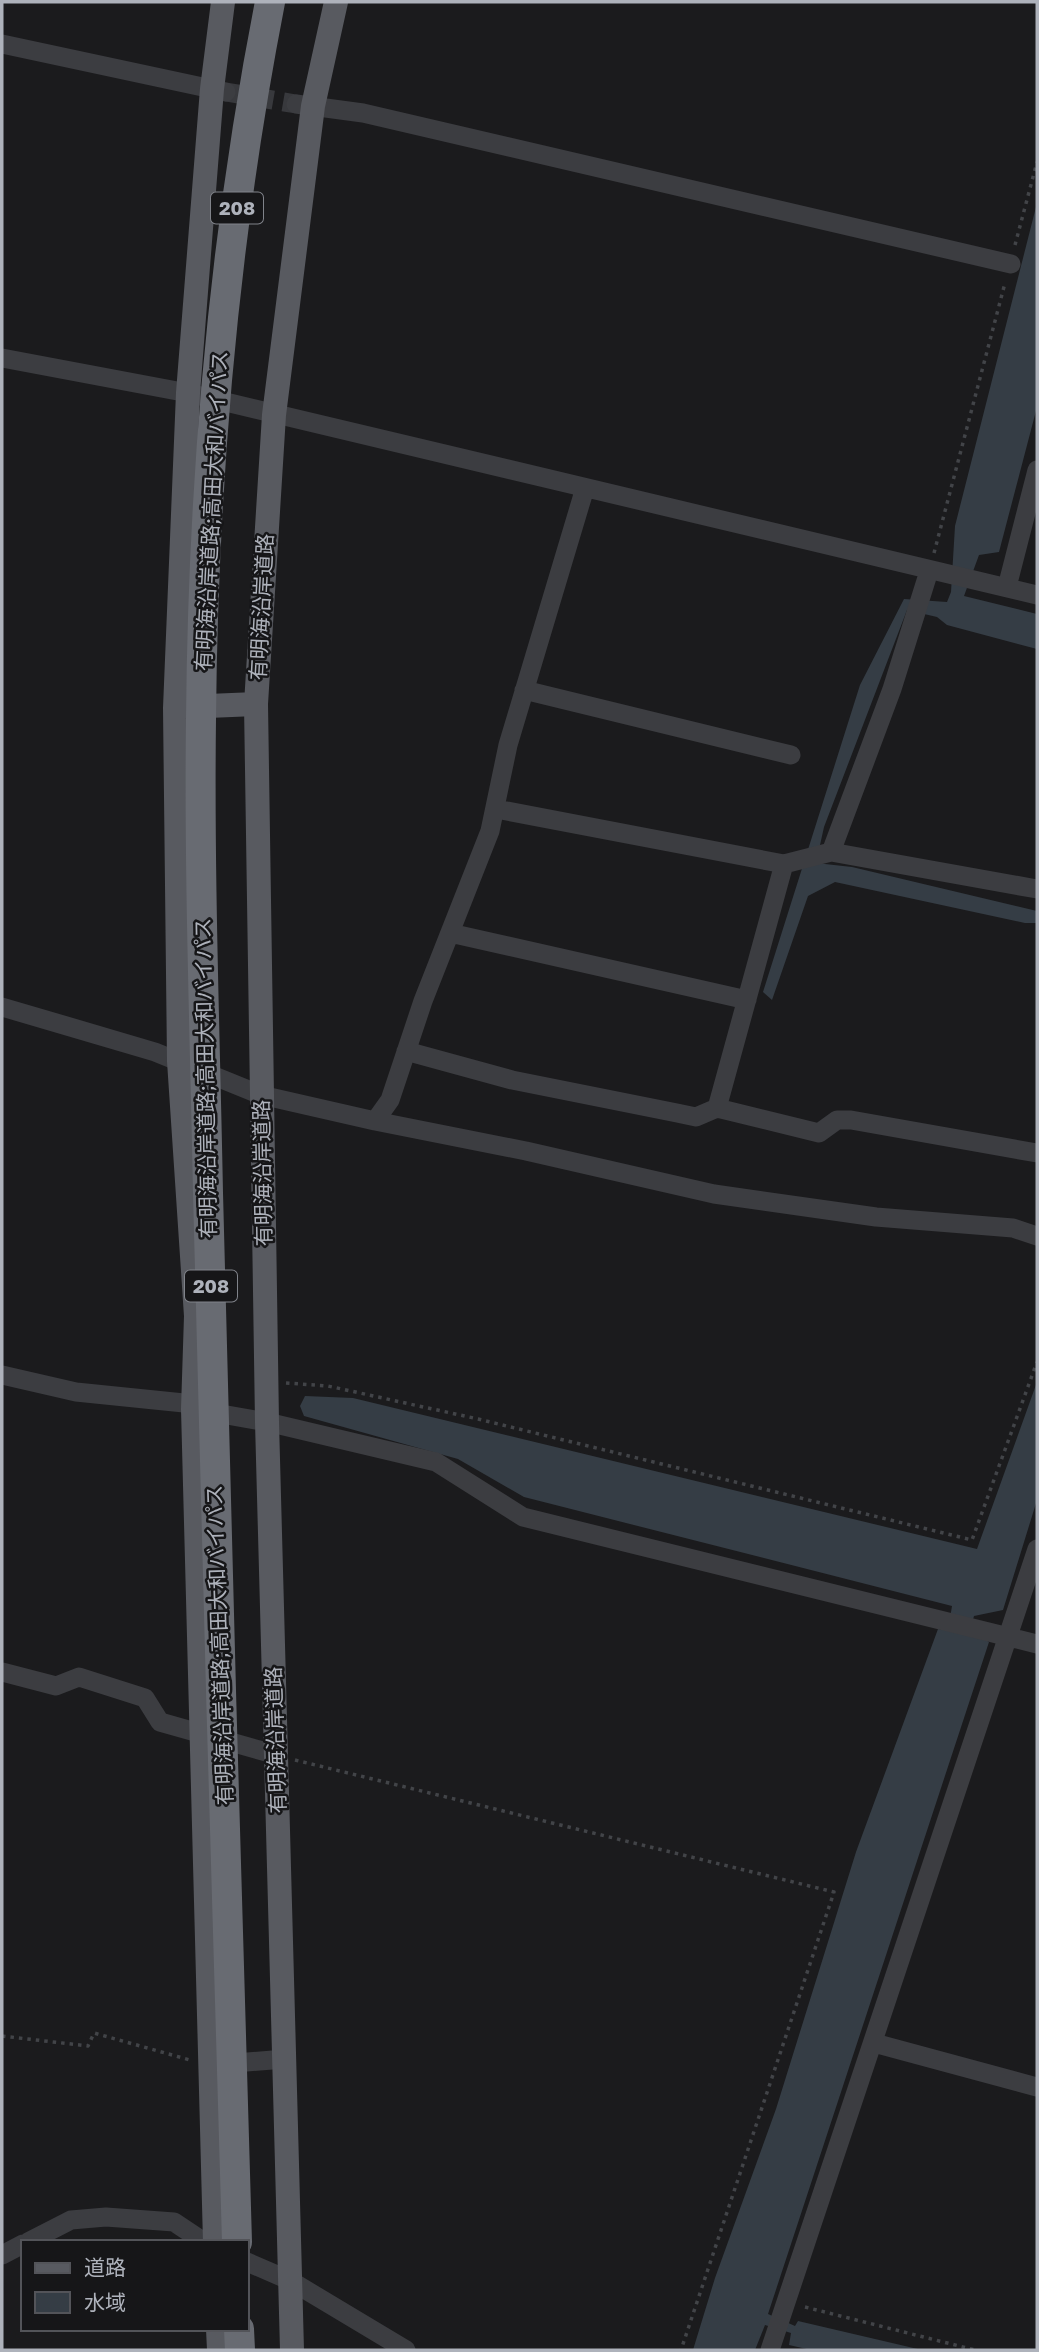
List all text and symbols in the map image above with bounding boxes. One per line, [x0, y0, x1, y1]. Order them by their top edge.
road number: 208 [211, 192, 263, 224]
street label: 有明海沿岸道路;高田大和バイパス [190, 350, 232, 672]
street label: 有明海沿岸道路 [244, 533, 278, 681]
street label: 有明海沿岸道路;高田大和バイパス [189, 917, 221, 1239]
street label: 有明海沿岸道路 [248, 1099, 276, 1247]
road number: 208 [185, 1270, 237, 1302]
street label: 有明海沿岸道路;高田大和バイパス [200, 1484, 238, 1806]
street label: 有明海沿岸道路 [259, 1666, 291, 1814]
legend [21, 2240, 248, 2331]
text: 道路 [84, 2254, 126, 2280]
text: 水域 [84, 2289, 126, 2315]

